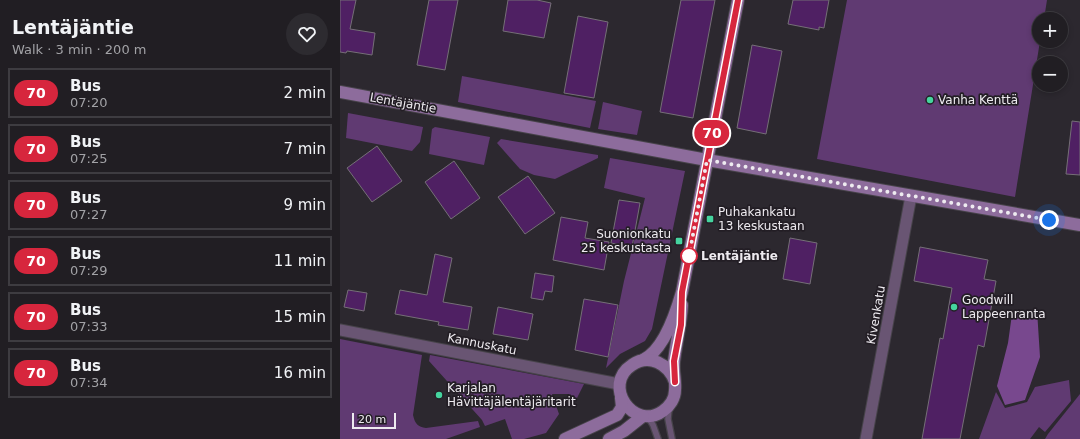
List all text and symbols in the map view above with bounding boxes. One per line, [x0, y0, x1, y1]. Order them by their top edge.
map controls [1032, 12, 1068, 92]
button: + [1032, 12, 1068, 48]
button: heart [286, 13, 328, 55]
text: Lentäjäntie [12, 16, 134, 38]
text: Walk · 3 min · 200 m [12, 42, 146, 57]
button: − [1032, 56, 1068, 92]
text: Bus [70, 77, 101, 95]
text: 2 min [283, 84, 326, 102]
text: 70 [26, 85, 46, 101]
street label: Lentäjäntie [369, 90, 437, 116]
place label: Vanha Kenttä [938, 93, 1018, 107]
text: 07:20 [70, 95, 107, 110]
marker: Vanha Kenttä [925, 95, 935, 105]
line badge: 70 [694, 120, 730, 146]
text: 70 [702, 125, 722, 141]
text: Bus [70, 133, 101, 151]
text: 7 min [283, 140, 326, 158]
text: 70 [26, 141, 46, 157]
text: 07:25 [70, 151, 107, 166]
text: Bus [70, 189, 101, 207]
text: 9 min [283, 196, 326, 214]
text: 70 [26, 197, 46, 213]
place label: Puhakankatu 13 keskustaan [718, 205, 805, 233]
text: 07:27 [70, 207, 107, 222]
your location [1039, 210, 1059, 230]
marker: Puhakankatu 13 keskustaan [705, 214, 715, 224]
place label: Suonionkatu 25 keskustasta [581, 227, 671, 255]
marker: Suonionkatu 25 keskustasta [674, 236, 684, 246]
text: Bus [70, 245, 101, 263]
marker: Lentäjäntie [680, 247, 698, 265]
place label: Lentäjäntie [701, 249, 778, 263]
text: 11 min [274, 252, 326, 270]
text: 70 [26, 253, 46, 269]
text: 07:29 [70, 263, 107, 278]
street label: Kivenkatu [864, 284, 888, 346]
place label: Goodwill Lappeenranta [962, 293, 1046, 321]
text: Bus [70, 301, 101, 319]
marker: Goodwill Lappeenranta [949, 302, 959, 312]
text: 15 min [274, 308, 326, 326]
text: 70 [26, 309, 46, 325]
text: 07:33 [70, 319, 107, 334]
street label: Kannuskatu [446, 330, 518, 358]
text: Bus [70, 357, 101, 375]
text: 16 min [274, 364, 326, 382]
text: 70 [26, 365, 46, 381]
text: 07:34 [70, 375, 107, 390]
place label: Karjalan Hävittäjälentäjäritarit [447, 381, 576, 409]
marker: Karjalan Hävittäjälentäjäritarit [434, 390, 444, 400]
scale bar [352, 411, 396, 430]
text: 20 m [358, 413, 386, 426]

